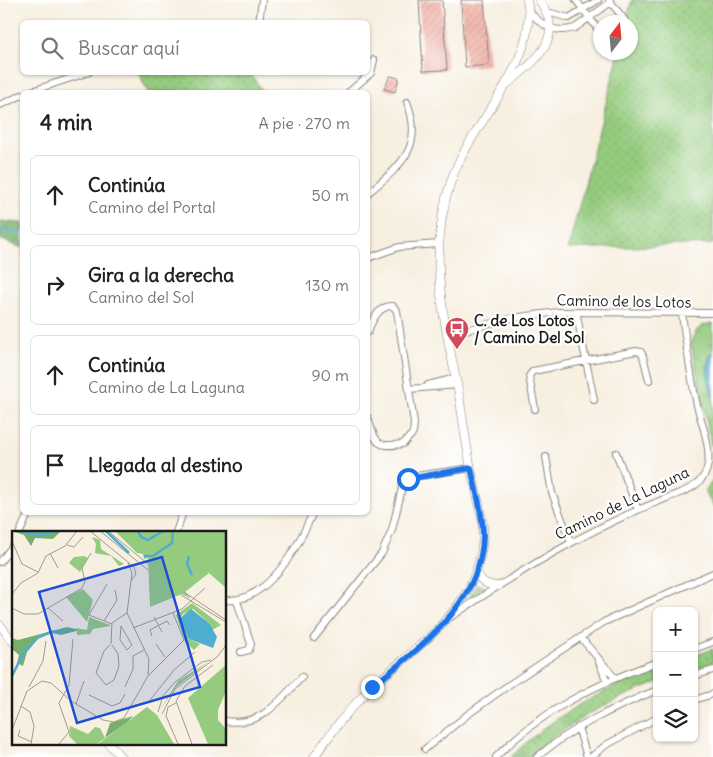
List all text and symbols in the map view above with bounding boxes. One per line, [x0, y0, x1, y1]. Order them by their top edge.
north arrow [593, 15, 638, 60]
search box [20, 20, 370, 75]
icon: search [38, 34, 66, 62]
text: Buscar aquí [78, 36, 179, 60]
text: 4 min [40, 109, 92, 136]
text: A pie · 270 m [258, 113, 350, 133]
text: Continúa [88, 173, 165, 197]
icon: ahead [41, 181, 69, 209]
text: 50 m [311, 185, 349, 205]
text: Camino del Portal [88, 197, 215, 217]
text: Gira a la derecha [88, 263, 234, 287]
icon: right [41, 271, 69, 299]
text: 130 m [305, 275, 349, 295]
text: Camino del Sol [88, 287, 194, 307]
street label: Camino de los Lotos [556, 290, 692, 312]
place label: C. de Los Lotos / Camino Del Sol [474, 311, 584, 347]
bus stop icon: C. de Los Lotos / Camino Del Sol [444, 316, 470, 350]
text: Continúa [88, 353, 165, 377]
icon: ahead [41, 361, 69, 389]
text: 90 m [311, 365, 349, 385]
text: Camino de La Laguna [88, 377, 245, 397]
icon: arrive [41, 451, 69, 479]
text: Llegada al destino [88, 453, 243, 477]
street label: Camino de La Laguna [552, 462, 693, 544]
route start [397, 468, 420, 491]
inset map [12, 531, 226, 744]
map controls [653, 607, 698, 742]
button: + [653, 607, 698, 652]
button: − [653, 652, 698, 697]
route end [361, 676, 384, 699]
button: layers [653, 697, 698, 742]

